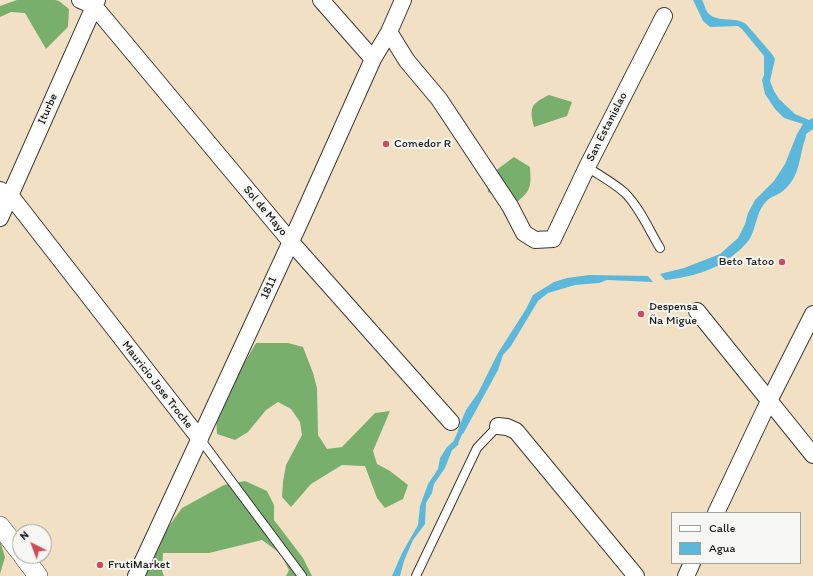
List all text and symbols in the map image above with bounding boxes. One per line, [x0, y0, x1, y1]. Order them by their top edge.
street label: San Estanislao [583, 90, 631, 164]
street label: Iturbe [35, 91, 61, 127]
place label: Comedor R [394, 137, 451, 151]
marker: Comedor R [381, 139, 391, 149]
street label: Sol de Mayo [240, 183, 290, 239]
place label: Beto Tatoo [719, 255, 774, 269]
marker: Beto Tatoo [777, 257, 787, 267]
street label: 1811 [258, 274, 280, 302]
place label: Despensa Ña Migue [649, 300, 698, 328]
marker: Despensa Ña Migue [636, 309, 646, 319]
street label: Mauricio Jose Troche [118, 338, 196, 432]
legend [671, 512, 801, 564]
text: Calle [709, 521, 735, 535]
north arrow [12, 524, 52, 564]
text: N [17, 528, 31, 543]
text: Agua [709, 541, 735, 555]
place label: FrutiMarket [108, 558, 170, 572]
marker: FrutiMarket [95, 560, 105, 570]

